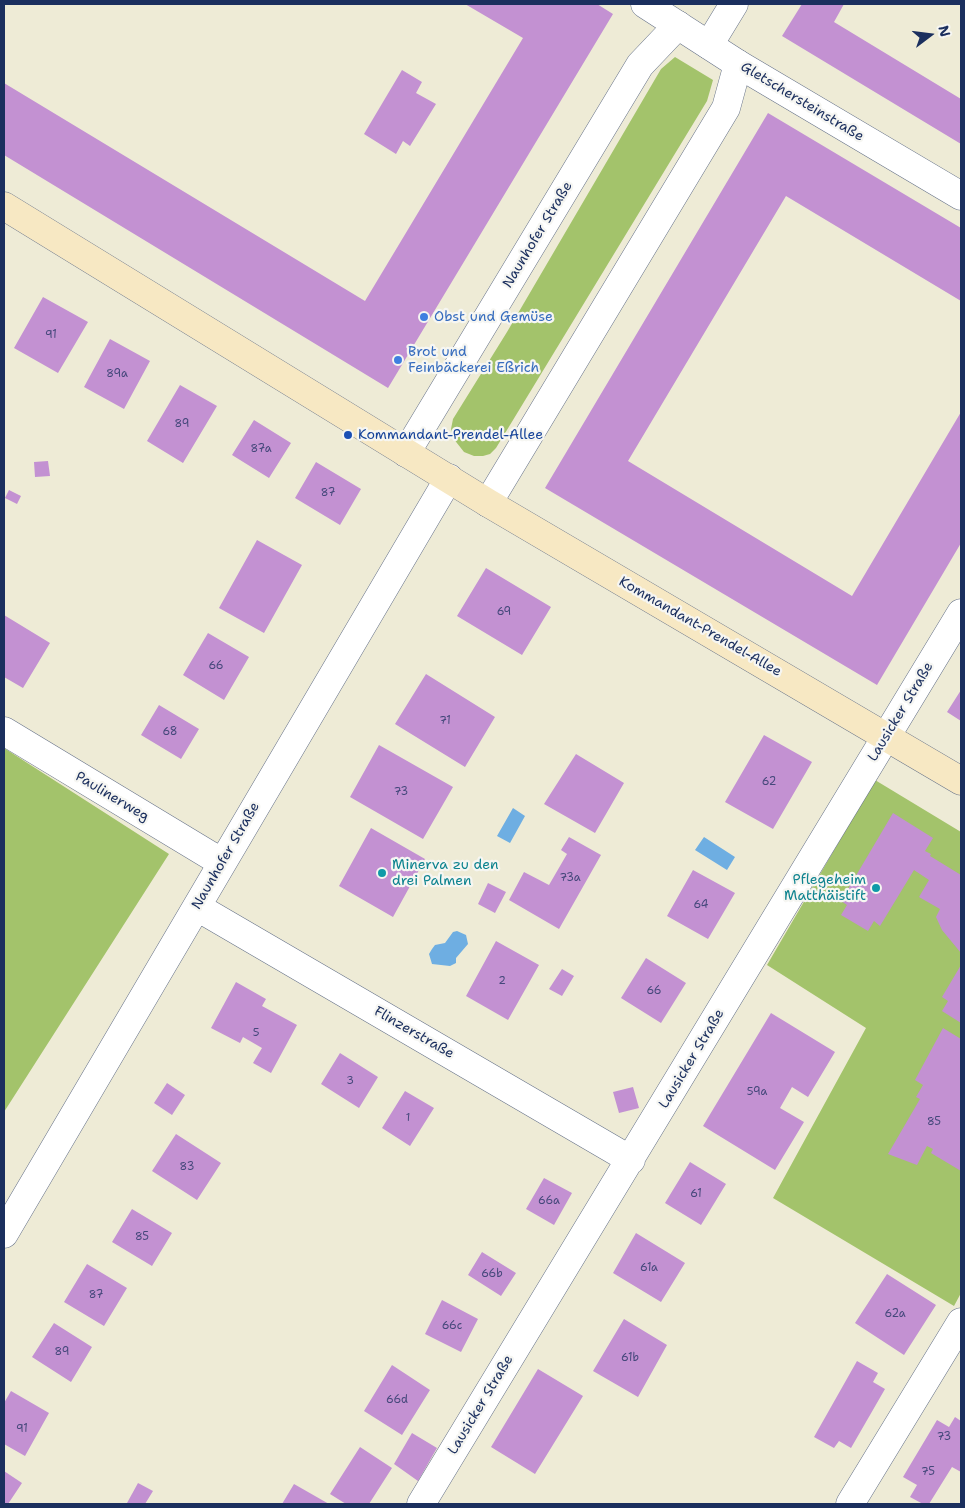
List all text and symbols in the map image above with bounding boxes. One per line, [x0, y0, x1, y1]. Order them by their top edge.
north arrow [905, 10, 955, 60]
text: N [934, 23, 955, 39]
street label: Gletschersteinstraße [737, 59, 867, 145]
street label: Naunhofer Straße [500, 179, 576, 291]
place label: Obst und Gemüse [434, 309, 553, 325]
marker: Obst und Gemüse [418, 311, 430, 323]
house number: 91 [45, 328, 57, 342]
place label: Brot und Feinbäckerei Eßrich [408, 344, 539, 377]
marker: Brot und Feinbäckerei Eßrich [392, 354, 404, 366]
house number: 89a [106, 367, 128, 381]
house number: 89 [175, 417, 189, 431]
place label: Kommandant-Prendel-Allee [358, 427, 543, 443]
marker: Kommandant-Prendel-Allee [342, 429, 354, 441]
house number: 87a [250, 442, 272, 456]
house number: 87 [321, 486, 335, 500]
street label: Kommandant-Prendel-Allee [616, 573, 784, 681]
house number: 69 [497, 605, 511, 619]
house number: 66 [208, 659, 224, 673]
street label: Lausicker Straße [865, 659, 937, 765]
house number: 71 [439, 714, 451, 728]
house number: 68 [163, 725, 177, 739]
street label: Paulinerweg [72, 768, 152, 826]
house number: 62 [762, 775, 776, 789]
house number: 73 [394, 785, 408, 799]
street label: Naunhofer Straße [188, 799, 264, 913]
place label: Minerva zu den drei Palmen [392, 857, 499, 890]
marker: Minerva zu den drei Palmen [376, 867, 388, 879]
house number: 73a [559, 871, 581, 885]
place label: Pflegeheim Matthäistift [784, 872, 866, 904]
marker: Pflegeheim Matthäistift [870, 882, 882, 894]
house number: 64 [693, 898, 709, 912]
house number: 2 [498, 974, 506, 988]
house number: 66 [646, 984, 662, 998]
street label: Flinzerstraße [371, 1003, 457, 1063]
street label: Lausicker Straße [656, 1006, 728, 1112]
house number: 5 [253, 1026, 259, 1040]
house number: 3 [346, 1074, 354, 1088]
house number: 59a [747, 1085, 767, 1099]
house number: 1 [406, 1111, 410, 1125]
house number: 85 [927, 1115, 941, 1129]
house number: 83 [180, 1160, 194, 1174]
house number: 61 [690, 1187, 702, 1201]
house number: 66a [538, 1194, 560, 1208]
house number: 85 [135, 1230, 149, 1244]
house number: 61a [640, 1261, 658, 1275]
house number: 66b [481, 1267, 503, 1281]
house number: 87 [89, 1288, 103, 1302]
house number: 62a [884, 1307, 906, 1321]
house number: 66c [442, 1319, 462, 1333]
house number: 89 [55, 1345, 69, 1359]
house number: 61b [621, 1351, 639, 1365]
street label: Lausicker Straße [445, 1352, 517, 1458]
house number: 66d [386, 1393, 408, 1407]
house number: 91 [16, 1422, 28, 1436]
house number: 73 [937, 1430, 951, 1444]
house number: 75 [921, 1465, 935, 1479]

